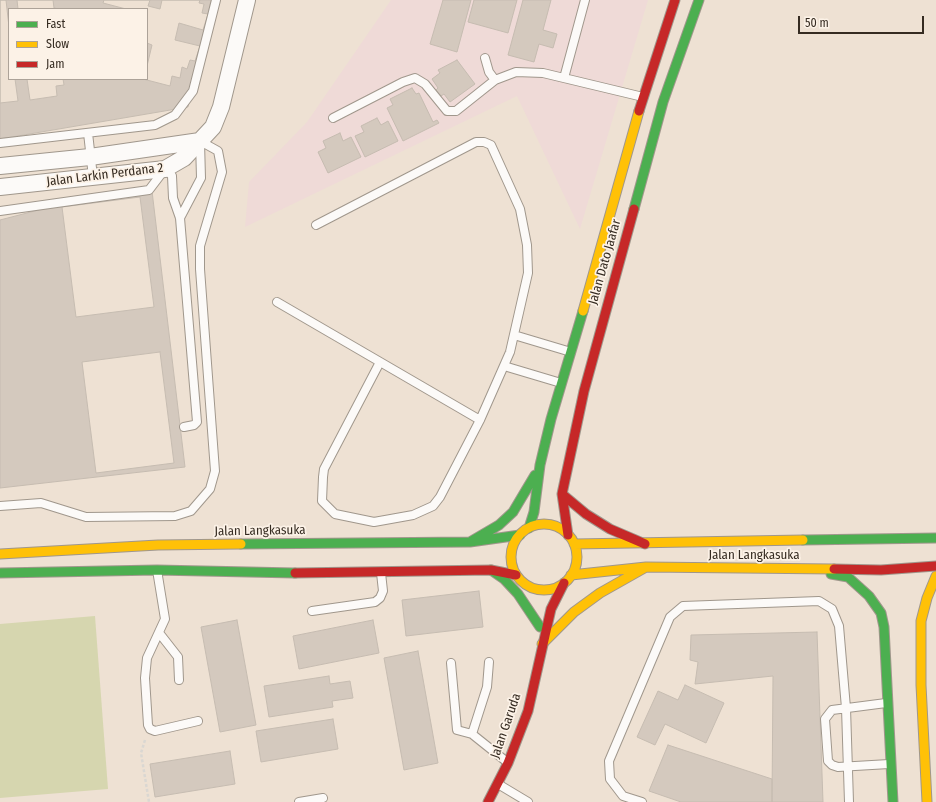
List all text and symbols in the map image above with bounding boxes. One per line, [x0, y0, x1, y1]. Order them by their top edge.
legend [8, 8, 148, 80]
scale bar [800, 8, 926, 34]
text: 50 m [805, 16, 829, 30]
text: Fast [46, 17, 65, 31]
text: Slow [46, 37, 69, 51]
text: Jam [46, 57, 64, 71]
street label: Jalan Larkin Perdana 2 [46, 160, 164, 190]
street label: Jalan Dato Jaafar [585, 218, 625, 306]
street label: Jalan Langkasuka [214, 522, 306, 540]
street label: Jalan Langkasuka [708, 547, 800, 563]
street label: Jalan Garuda [488, 691, 524, 761]

